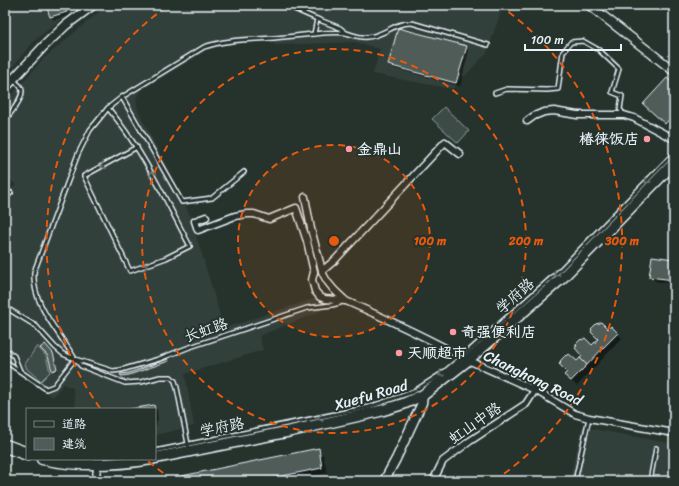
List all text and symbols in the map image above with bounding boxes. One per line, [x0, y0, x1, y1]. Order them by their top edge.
scale bar [525, 26, 621, 52]
text: 100 m [531, 29, 564, 51]
place label: 椿徕饭店 [579, 126, 639, 152]
marker: 椿徕饭店 [642, 134, 652, 144]
place label: 金鼎山 [357, 136, 402, 162]
marker: 金鼎山 [344, 144, 354, 154]
one-way arrow [100, 161, 107, 168]
one-way arrow [149, 171, 156, 178]
one-way arrow [644, 176, 652, 184]
text: 100 m [414, 230, 447, 252]
text: 200 m [508, 230, 544, 252]
text: 300 m [604, 230, 640, 252]
centre of rings [327, 234, 341, 248]
one-way arrow [142, 262, 149, 270]
one-way arrow [553, 269, 561, 276]
street label: 学府路 [490, 271, 540, 321]
street label: 长虹路 [180, 310, 232, 350]
place label: 奇强便利店 [461, 319, 536, 345]
marker: 奇强便利店 [448, 327, 458, 337]
place label: 天顺超市 [407, 340, 467, 366]
street label: Changhong Road [479, 343, 588, 414]
marker: 天顺超市 [394, 348, 404, 358]
one-way arrow [438, 369, 445, 377]
street label: Xuefu Road [330, 372, 412, 418]
street label: 虹山中路 [443, 395, 507, 451]
legend [26, 408, 156, 460]
street label: 学府路 [197, 410, 247, 444]
text: 道路 [62, 413, 86, 435]
one-way arrow [317, 413, 323, 422]
text: 建筑 [62, 433, 86, 455]

